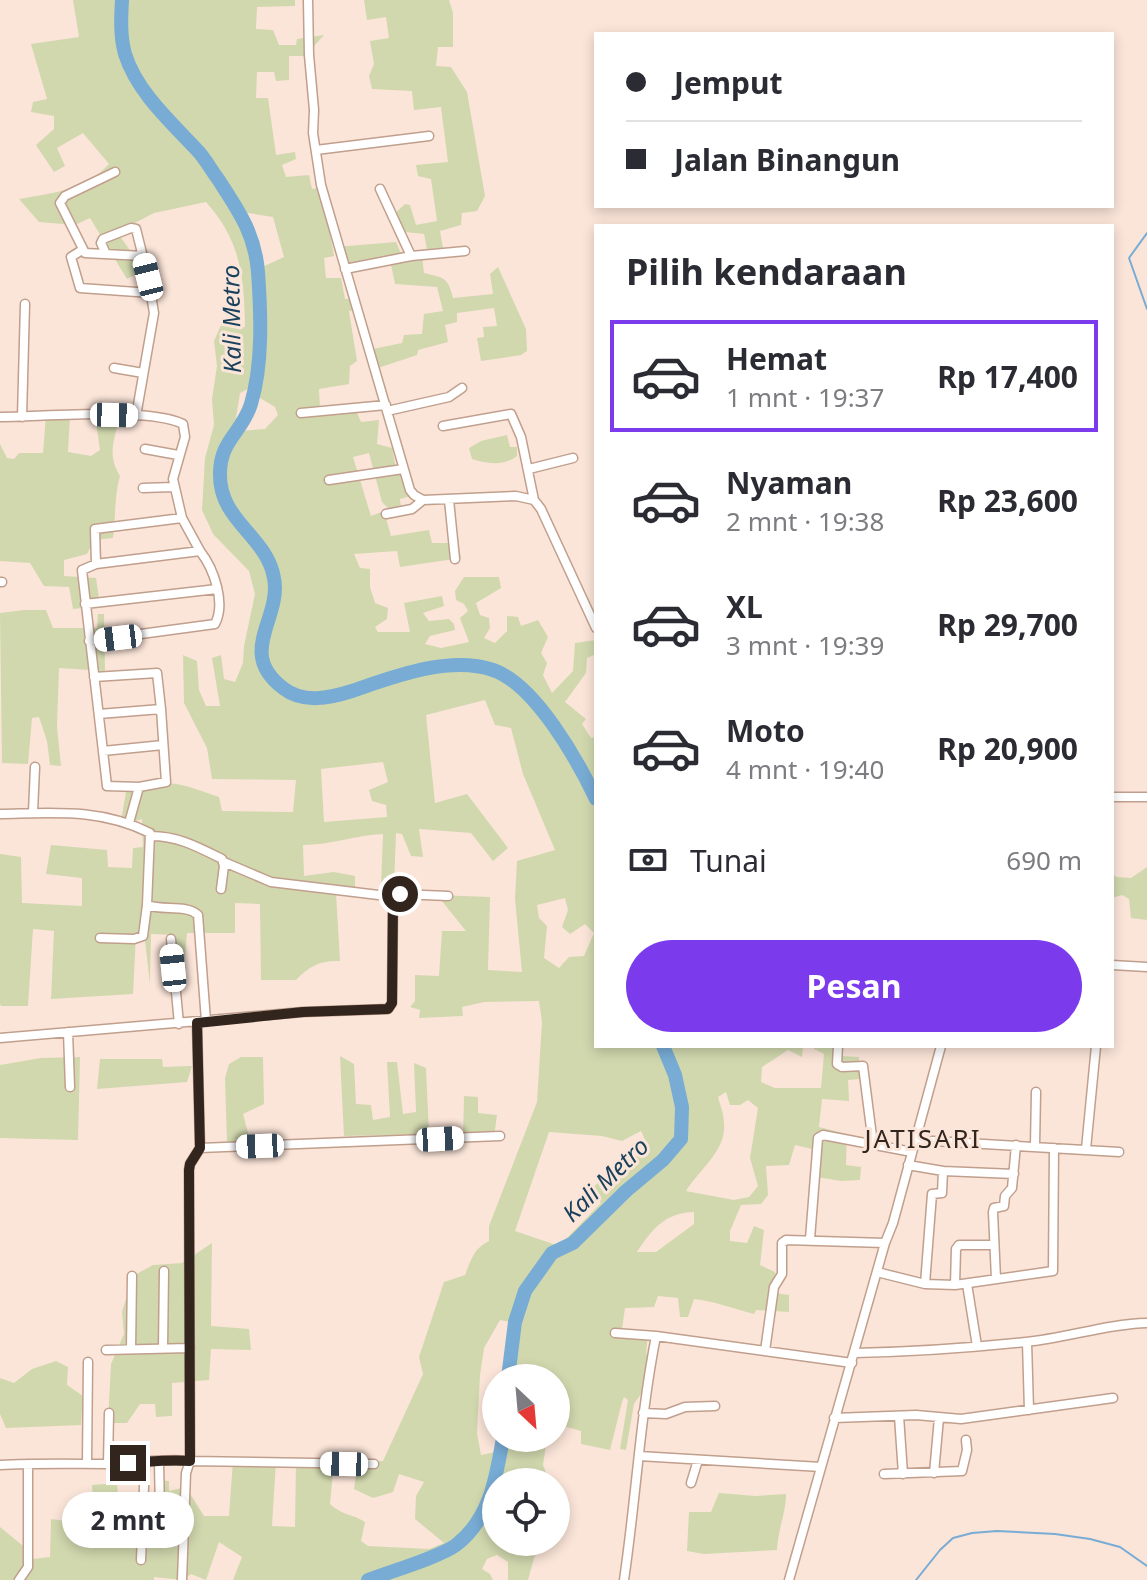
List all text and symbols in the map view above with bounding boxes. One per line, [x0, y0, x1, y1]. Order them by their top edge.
text: Jemput [674, 62, 783, 103]
text: Jalan Binangun [674, 139, 900, 180]
text: Pilih kendaraan [626, 247, 907, 296]
car [131, 251, 165, 303]
water label: Kali Metro [213, 265, 248, 374]
text: Hemat [726, 338, 827, 379]
icon: car [630, 340, 702, 412]
text: Rp 17,400 [937, 356, 1078, 397]
text: 1 mnt · 19:37 [726, 379, 884, 415]
car [90, 403, 138, 427]
text: Nyaman [726, 462, 852, 503]
icon: car [630, 464, 702, 536]
text: Rp 23,600 [937, 480, 1078, 521]
text: 2 mnt · 19:38 [726, 503, 884, 539]
text: XL [726, 586, 763, 627]
icon: car [630, 588, 702, 660]
text: Rp 29,700 [937, 604, 1078, 645]
car [93, 623, 143, 653]
text: 3 mnt · 19:39 [726, 627, 884, 663]
text: Moto [726, 710, 805, 751]
icon: car [630, 712, 702, 784]
text: Rp 20,900 [937, 728, 1078, 769]
text: 4 mnt · 19:40 [726, 751, 884, 787]
icon: cash [626, 838, 670, 882]
text: Tunai [690, 840, 767, 881]
text: 690 m [1006, 842, 1082, 878]
route start [382, 876, 418, 912]
button: Pesan [626, 940, 1082, 1032]
car [159, 943, 187, 993]
district label: JATISARI [861, 1120, 982, 1156]
car [415, 1126, 465, 1152]
water label: Kali Metro [554, 1129, 655, 1228]
car [236, 1133, 284, 1159]
north arrow [482, 1364, 570, 1452]
map controls [482, 1364, 570, 1556]
route end [110, 1445, 146, 1481]
car [320, 1452, 368, 1476]
button: locate [482, 1468, 570, 1556]
callout: 2 mnt [62, 1491, 194, 1547]
text: 2 mnt [90, 1502, 166, 1538]

